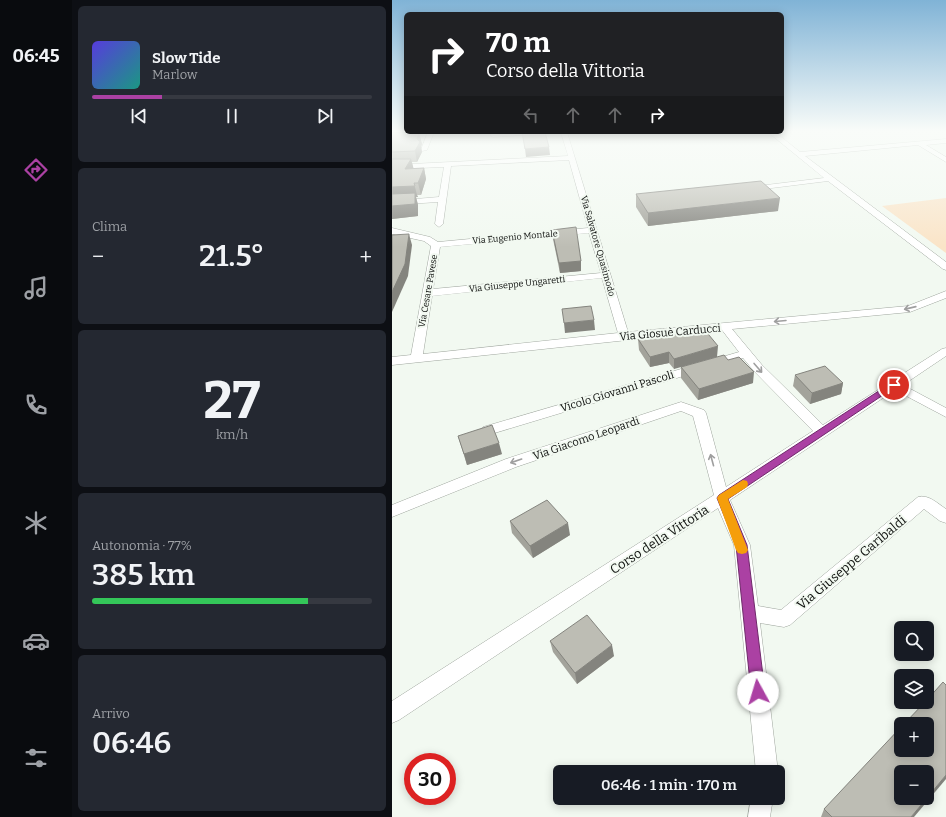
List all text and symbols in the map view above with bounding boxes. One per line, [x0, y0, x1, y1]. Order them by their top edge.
text: 70 m [486, 26, 550, 59]
icon: right [420, 28, 472, 80]
text: 06:45 [12, 45, 60, 67]
text: Slow Tide [152, 49, 220, 67]
text: Corso della Vittoria [486, 60, 645, 82]
text: Marlow [152, 67, 197, 82]
icon: left [520, 104, 542, 126]
icon: ahead [562, 104, 584, 126]
icon: ahead [604, 104, 626, 126]
icon: right [646, 104, 668, 126]
icon: previous [128, 105, 150, 127]
icon: pause [221, 105, 243, 127]
icon: next [314, 105, 336, 127]
icon: directions [22, 156, 50, 184]
street label: Via Salvatore Quasimodo [579, 194, 617, 298]
text: Clima [92, 219, 127, 234]
street label: Via Eugenio Montale [472, 228, 558, 246]
text: 21.5° [199, 238, 265, 274]
text: − [92, 243, 104, 270]
text: + [359, 243, 372, 270]
street label: Via Cesare Pavese [417, 254, 439, 328]
icon: music [22, 274, 50, 302]
street label: Via Giuseppe Ungaretti [468, 274, 566, 294]
one-way arrow [903, 305, 916, 313]
one-way arrow [774, 318, 787, 325]
street label: Via Giosuè Carducci [619, 322, 722, 343]
one-way arrow [753, 362, 762, 373]
street label: Vicolo Giovanni Pascoli [559, 368, 676, 415]
pin [877, 368, 911, 402]
text: 27 [204, 369, 261, 432]
icon: arrive [883, 374, 905, 396]
icon: phone [22, 391, 50, 419]
street label: Via Giacomo Leopardi [531, 414, 642, 463]
text: km/h [216, 427, 248, 442]
one-way arrow [708, 454, 715, 467]
one-way arrow [511, 458, 523, 466]
street label: Corso della Vittoria [607, 502, 711, 577]
icon: climate [22, 509, 50, 537]
street label: Via Giuseppe Garibaldi [794, 512, 909, 612]
text: Autonomia · 77% [92, 538, 192, 553]
text: 385 km [92, 557, 195, 593]
map controls [894, 621, 934, 805]
button: search [894, 621, 934, 661]
icon: car [22, 627, 50, 655]
button: layers [894, 669, 934, 709]
position arrow [737, 671, 779, 713]
text: Arrivo [92, 706, 130, 721]
button: + [894, 717, 934, 757]
text: 06:46 [92, 725, 171, 761]
icon: filters [22, 744, 50, 772]
speed limit sign: 30 [404, 753, 456, 805]
button: − [894, 765, 934, 805]
text: 06:46 · 1 min · 170 m [601, 776, 737, 794]

